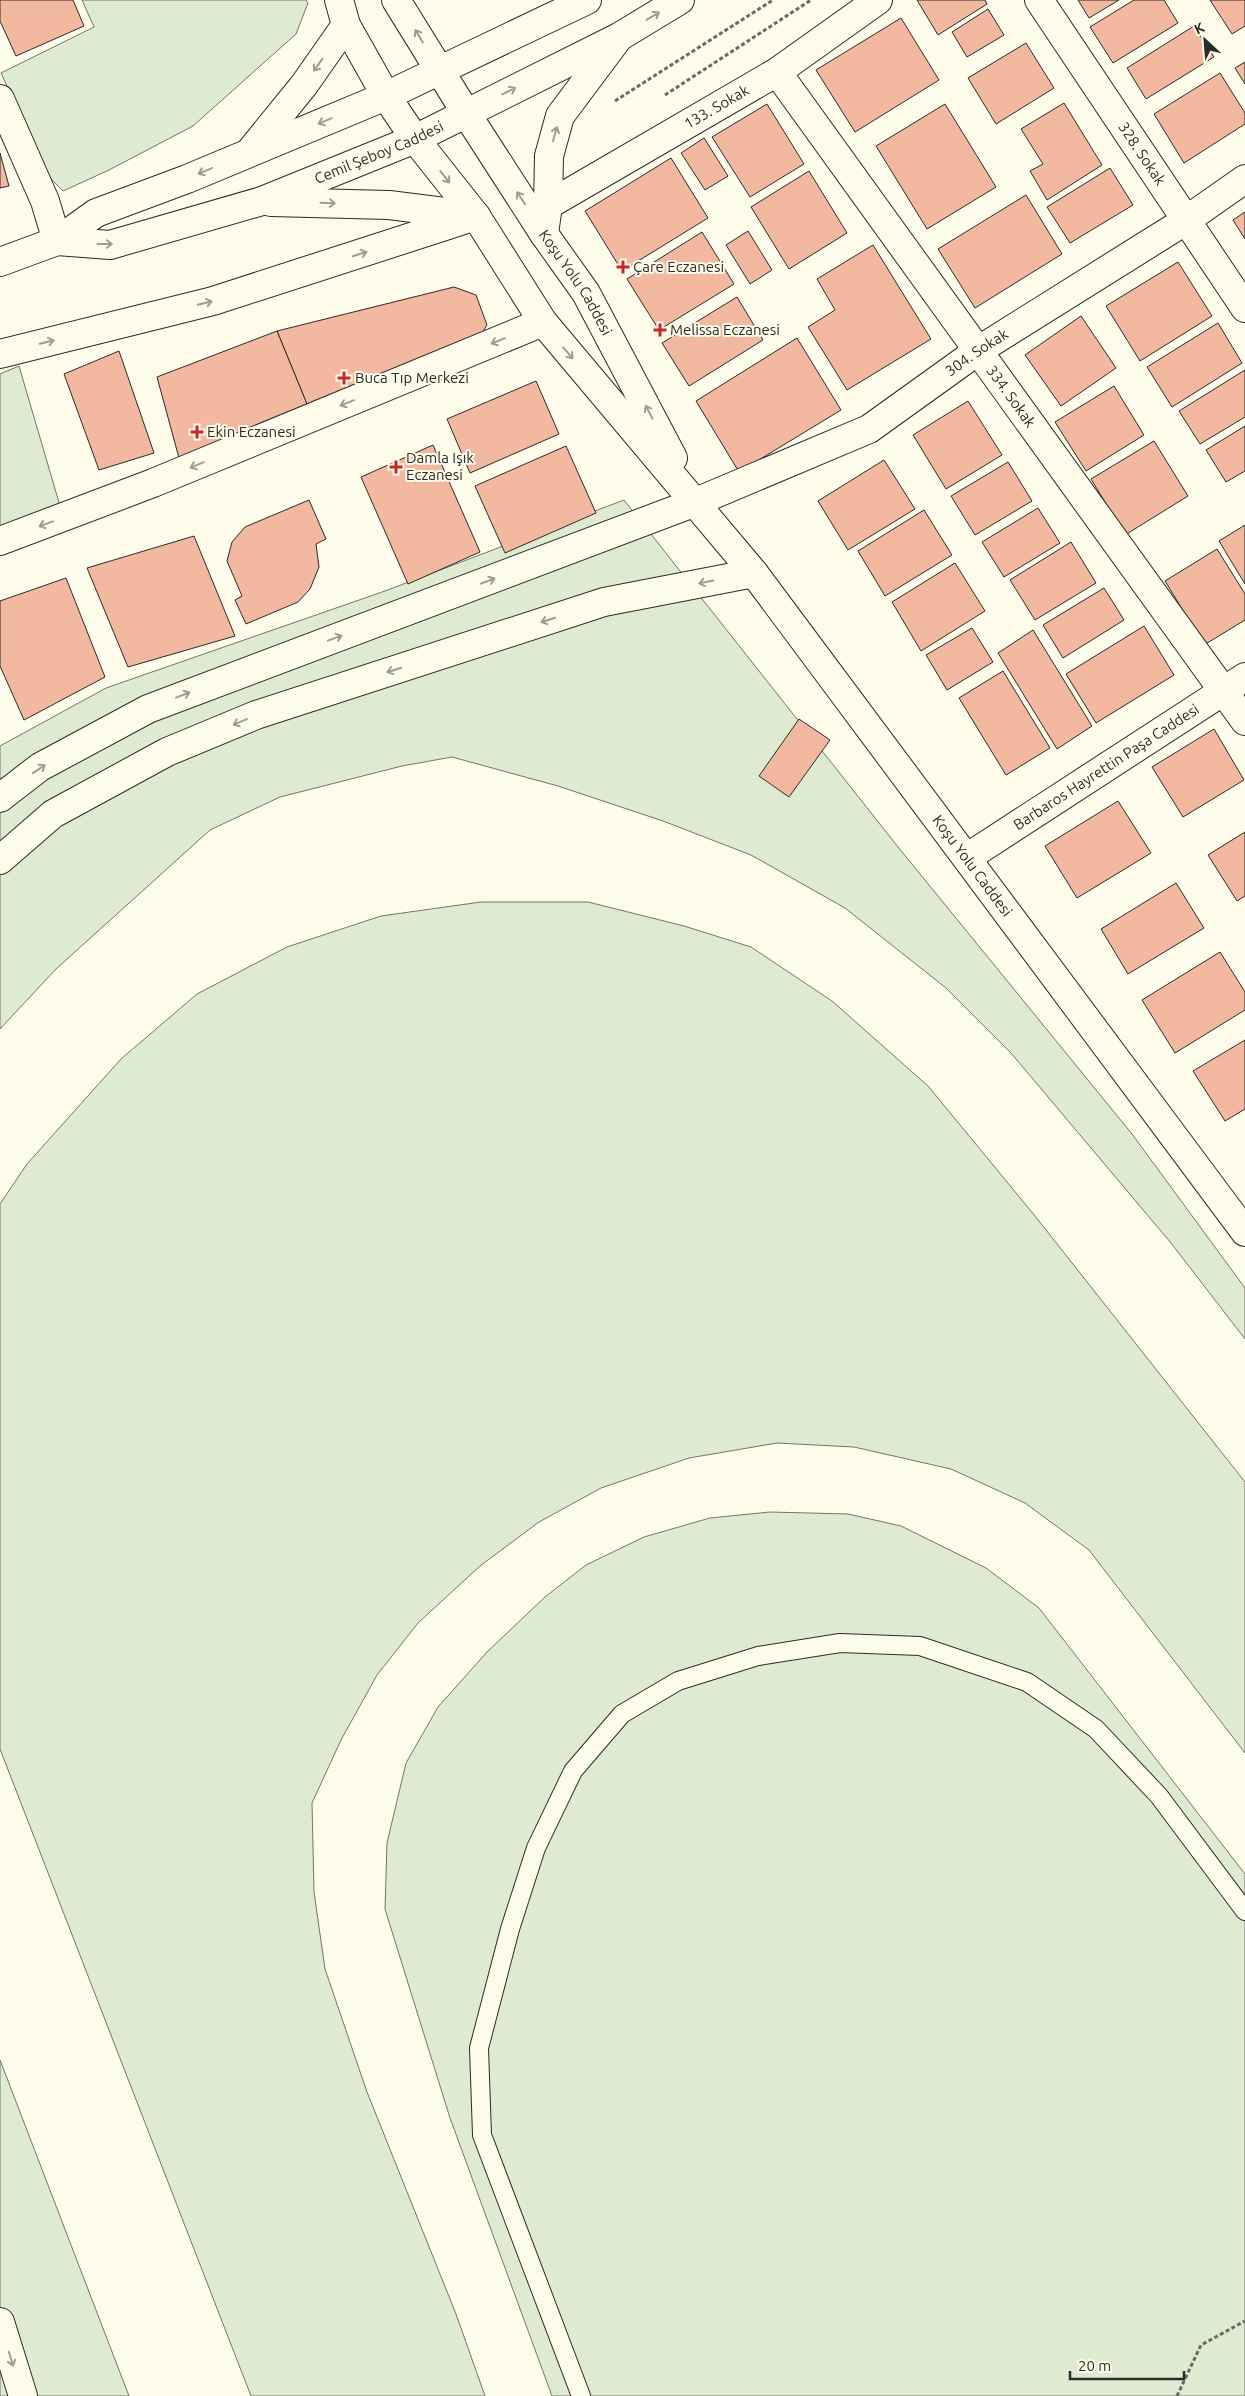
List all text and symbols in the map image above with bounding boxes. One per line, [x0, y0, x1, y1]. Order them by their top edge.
one-way arrow [646, 11, 660, 21]
north arrow [1180, 15, 1230, 65]
text: K [1192, 19, 1208, 38]
one-way arrow [414, 29, 424, 43]
one-way arrow [313, 57, 323, 71]
street label: 133. Sokak [681, 81, 752, 132]
one-way arrow [501, 86, 516, 95]
street label: Cemil Şeboy Caddesi [312, 117, 446, 187]
one-way arrow [318, 117, 333, 127]
street label: 328. Sokak [1115, 119, 1170, 189]
one-way arrow [551, 127, 561, 143]
one-way arrow [197, 168, 212, 177]
one-way arrow [439, 170, 450, 183]
one-way arrow [515, 192, 525, 206]
one-way arrow [320, 198, 336, 208]
street label: Koşu Yolu Caddesi [536, 226, 616, 338]
one-way arrow [97, 239, 113, 249]
one-way arrow [351, 248, 367, 258]
place label: Çare Eczanesi [633, 258, 724, 275]
marker: Çare Eczanesi [617, 261, 629, 273]
one-way arrow [197, 298, 213, 307]
place label: Melissa Eczanesi [670, 321, 780, 338]
marker: Melissa Eczanesi [654, 324, 666, 336]
street label: 304. Sokak [942, 325, 1011, 379]
one-way arrow [39, 337, 55, 346]
one-way arrow [490, 337, 506, 346]
one-way arrow [563, 346, 574, 359]
street label: 334. Sokak [983, 362, 1040, 431]
place label: Buca Tıp Merkezi [355, 369, 469, 386]
marker: Buca Tıp Merkezi [337, 371, 351, 385]
one-way arrow [340, 399, 355, 408]
one-way arrow [644, 405, 654, 420]
place label: Ekin Eczanesi [207, 423, 296, 440]
marker: Ekin Eczanesi [191, 426, 203, 438]
place label: Damla Işık Eczanesi [406, 449, 474, 483]
one-way arrow [190, 461, 205, 470]
marker: Damla Işık Eczanesi [390, 461, 402, 473]
one-way arrow [38, 520, 53, 529]
one-way arrow [479, 576, 495, 585]
one-way arrow [699, 578, 715, 587]
one-way arrow [541, 615, 557, 625]
one-way arrow [327, 633, 342, 642]
one-way arrow [387, 666, 402, 675]
one-way arrow [175, 690, 190, 699]
street label: Barbaros Hayrettin Paşa Caddesi [1010, 700, 1202, 833]
one-way arrow [233, 717, 248, 727]
one-way arrow [31, 763, 45, 773]
street label: Koşu Yolu Caddesi [929, 812, 1016, 919]
scale bar [1070, 2348, 1184, 2380]
one-way arrow [7, 2351, 17, 2367]
text: 20 m [1078, 2357, 1111, 2374]

